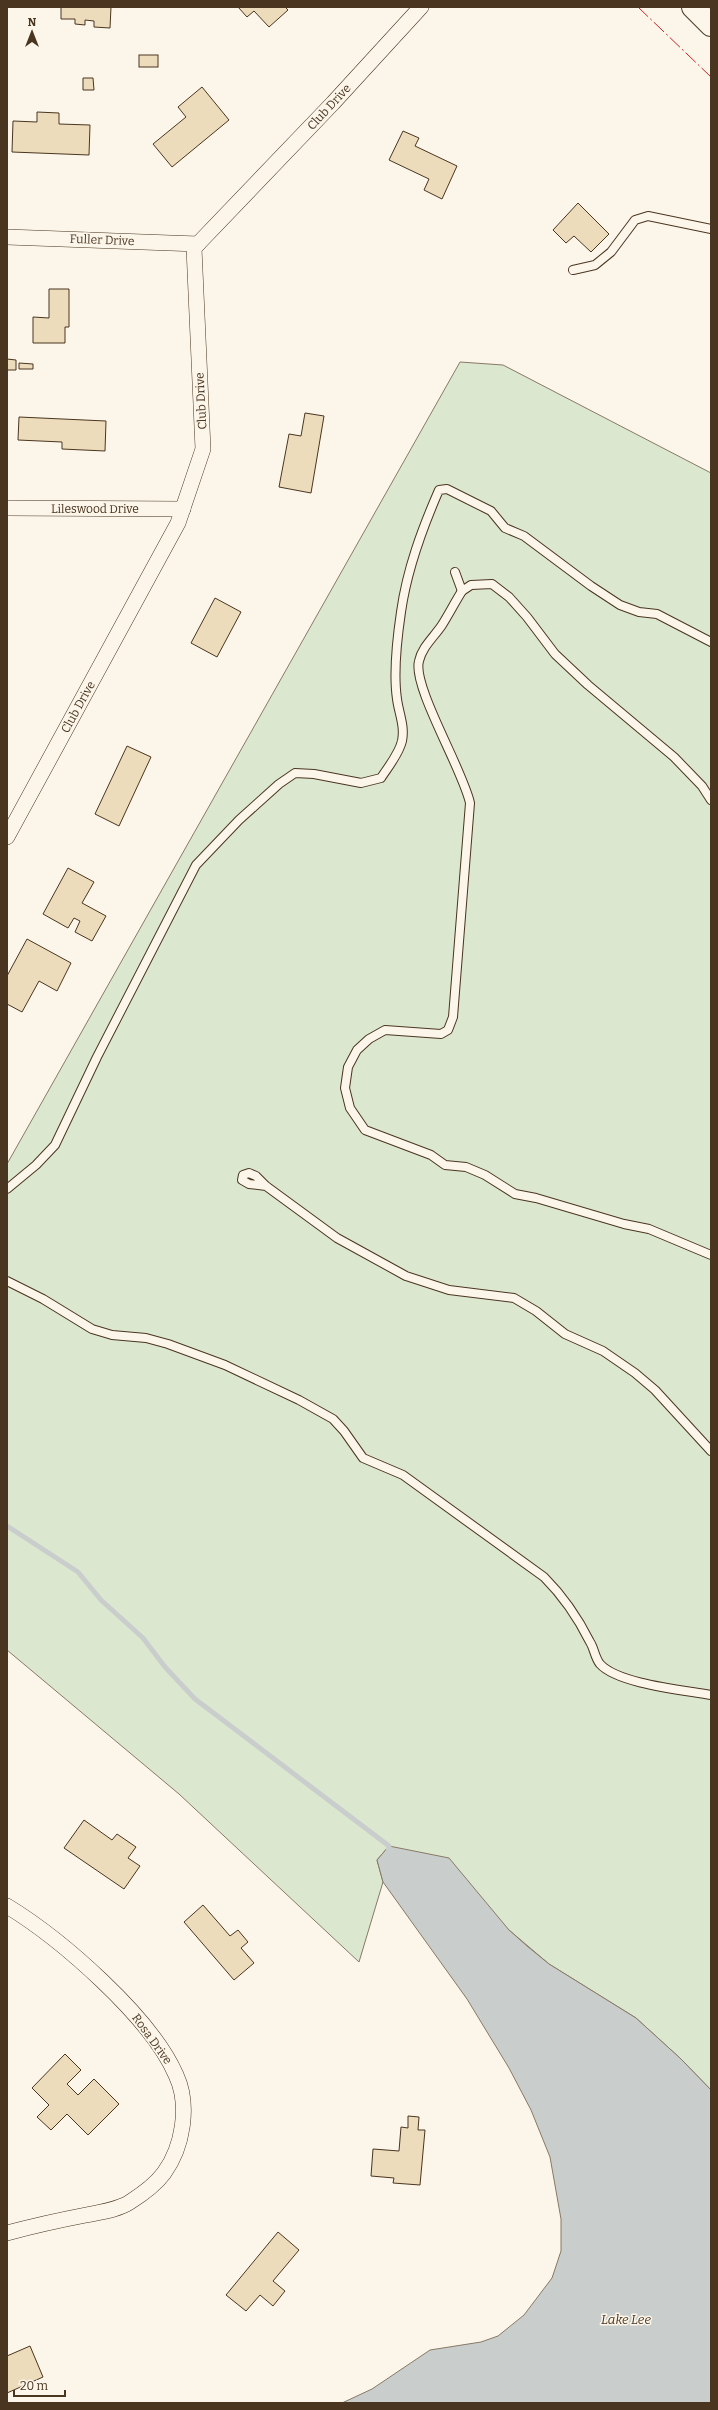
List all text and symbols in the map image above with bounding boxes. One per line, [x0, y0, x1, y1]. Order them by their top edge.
north arrow [12, 12, 52, 52]
text: N [28, 16, 37, 29]
street label: Club Drive [304, 81, 354, 133]
street label: Fuller Drive [69, 232, 135, 248]
street label: Club Drive [193, 372, 209, 430]
street label: Lileswood Drive [51, 502, 139, 516]
street label: Club Drive [58, 679, 98, 735]
street label: Rosa Drive [129, 2011, 175, 2067]
water label: Lake Lee [601, 2312, 651, 2327]
scale bar [14, 2372, 65, 2398]
text: 20 m [20, 2379, 49, 2393]

